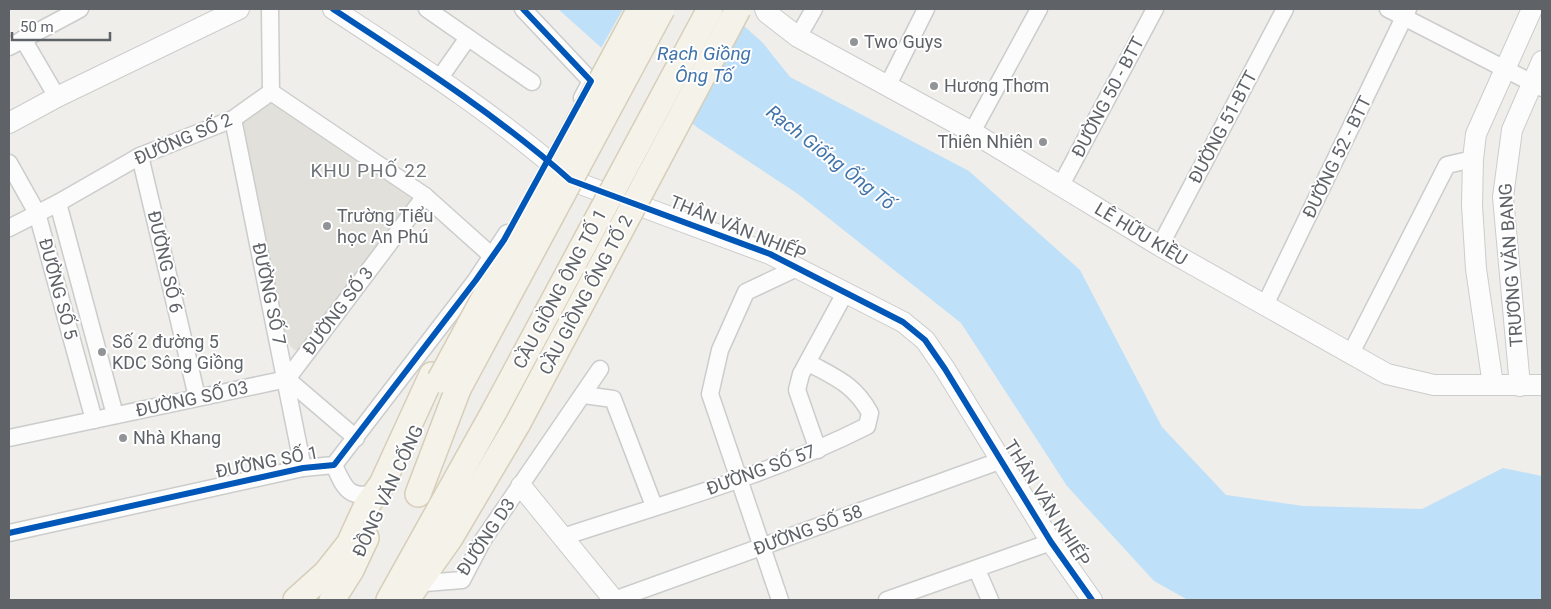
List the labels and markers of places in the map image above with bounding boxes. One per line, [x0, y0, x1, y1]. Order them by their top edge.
place label: Two Guys [864, 31, 943, 52]
marker: Two Guys [848, 36, 860, 48]
place label: Hương Thơm [944, 75, 1049, 96]
marker: Hương Thơm [928, 80, 940, 92]
place label: Thiên Nhiên [937, 131, 1033, 152]
marker: Thiên Nhiên [1037, 136, 1049, 148]
place label: Trường Tiểu học An Phú [337, 205, 433, 247]
marker: Trường Tiểu học An Phú [321, 220, 333, 232]
place label: Số 2 đường 5 KDC Sông Giồng [112, 331, 244, 373]
marker: Số 2 đường 5 KDC Sông Giồng [96, 346, 108, 358]
place label: Nhà Khang [133, 427, 221, 448]
marker: Nhà Khang [117, 432, 129, 444]

